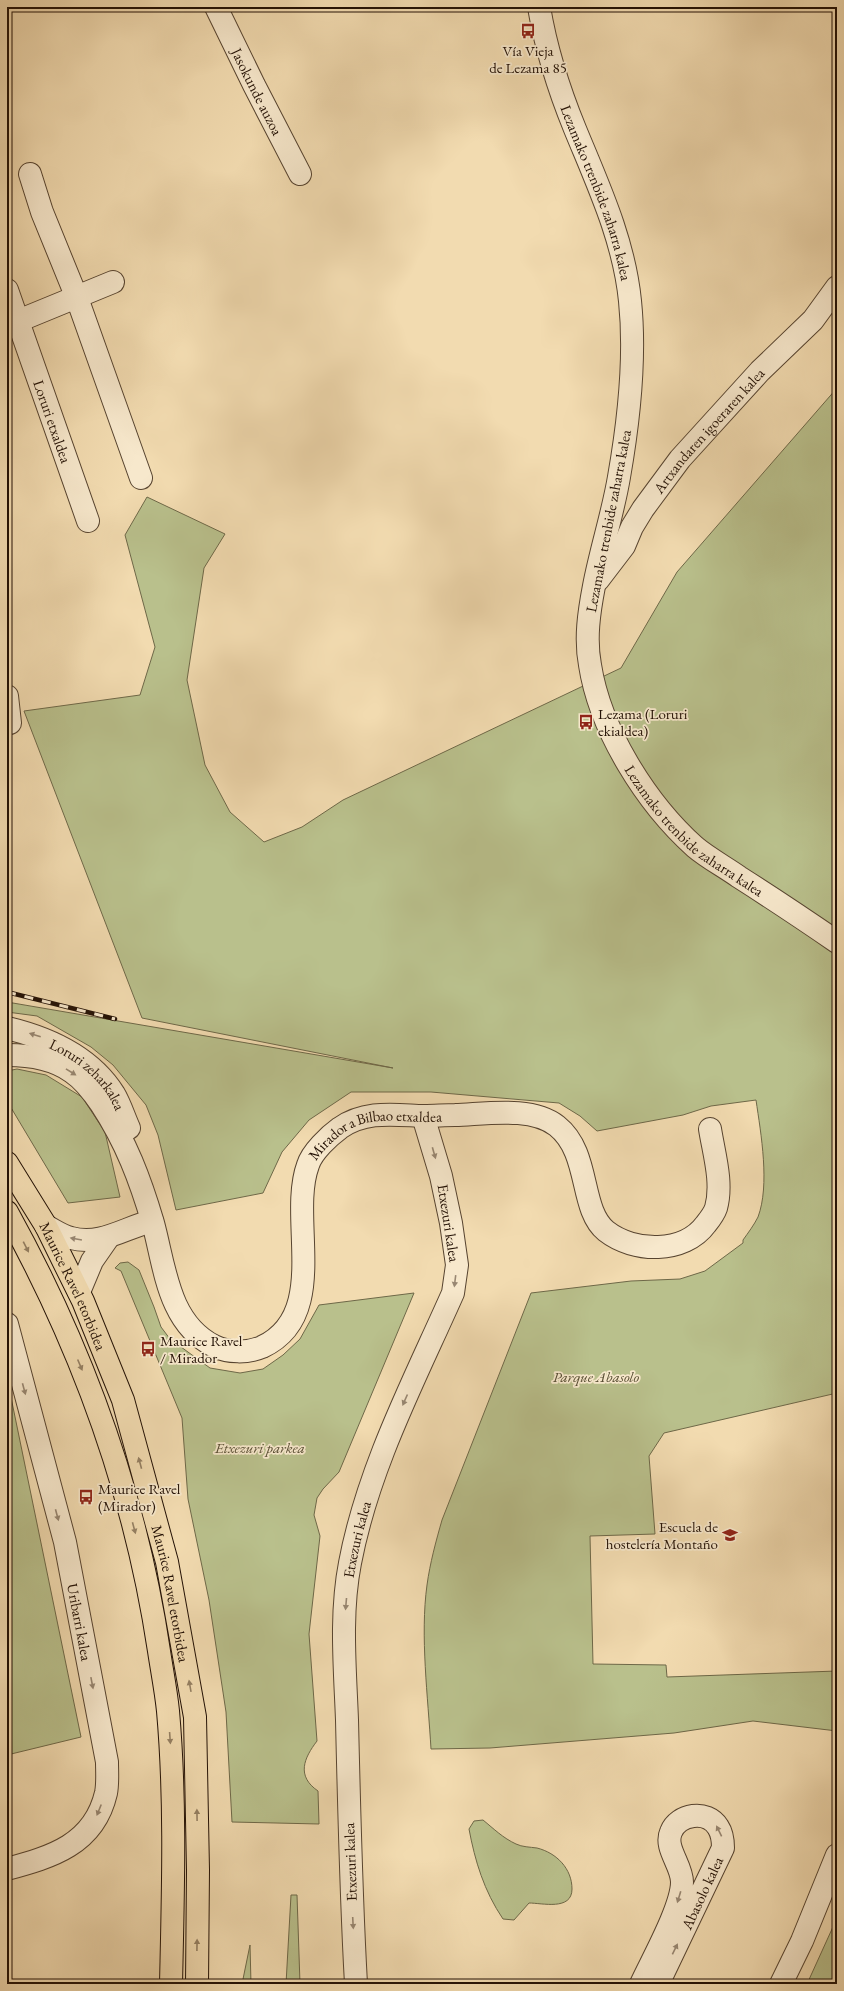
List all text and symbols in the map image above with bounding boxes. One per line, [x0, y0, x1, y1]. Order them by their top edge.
bus stop icon: Vía Vieja de Lezama 85 [519, 22, 537, 40]
place label: Vía Vieja de Lezama 85 [489, 41, 567, 77]
street label: Jasokunde auzoa [227, 43, 288, 138]
street label: Lezamako trenbide zaharra kalea [557, 102, 637, 282]
street label: Artxandaren igoeraren kalea [648, 363, 768, 498]
street label: Loruri etxaldea [30, 377, 76, 465]
street label: Lezamako trenbide zaharra kalea [581, 428, 635, 614]
place label: Lezama (Loruri ekialdea) [598, 704, 688, 740]
bus stop icon: Lezama (Loruri ekialdea) [577, 713, 595, 731]
street label: Lezamako trenbide zaharra kalea [621, 761, 768, 900]
one-way arrow [29, 1032, 41, 1038]
street label: Loruri zeharkalea [47, 1034, 130, 1113]
one-way arrow [65, 1068, 77, 1075]
street label: Mirador a Bilbao etxaldea [303, 1105, 442, 1163]
one-way arrow [431, 1148, 437, 1160]
street label: Etxezuri kalea [433, 1183, 465, 1263]
street label: Maurice Ravel etorbidea [36, 1218, 111, 1353]
one-way arrow [70, 1236, 82, 1242]
one-way arrow [23, 1241, 29, 1252]
one-way arrow [452, 1275, 458, 1287]
place label: Maurice Ravel / Mirador [160, 1331, 243, 1367]
bus stop icon: Maurice Ravel / Mirador [139, 1340, 157, 1358]
one-way arrow [77, 1359, 83, 1370]
park label: Parque Abasolo [553, 1367, 640, 1387]
one-way arrow [21, 1383, 27, 1395]
one-way arrow [402, 1395, 408, 1406]
park label: Etxezuri parkea [214, 1438, 305, 1457]
one-way arrow [137, 1457, 143, 1469]
place label: Maurice Ravel (Mirador) [98, 1479, 181, 1515]
bus stop icon: Maurice Ravel (Mirador) [77, 1488, 95, 1506]
street label: Etxezuri kalea [338, 1498, 375, 1579]
one-way arrow [55, 1509, 61, 1521]
place label: Escuela de hostelería Montaño [606, 1517, 718, 1553]
one-way arrow [131, 1522, 137, 1534]
street label: Maurice Ravel etorbidea [148, 1523, 194, 1663]
school or university icon: Escuela de hostelería Montaño [721, 1526, 739, 1544]
street label: Uribarri kalea [64, 1582, 97, 1662]
one-way arrow [342, 1598, 349, 1611]
one-way arrow [89, 1677, 95, 1689]
one-way arrow [186, 1679, 192, 1692]
one-way arrow [166, 1732, 173, 1744]
one-way arrow [95, 1805, 101, 1817]
one-way arrow [194, 1808, 200, 1821]
street label: Etxezuri kalea [339, 1822, 361, 1902]
one-way arrow [716, 1825, 722, 1837]
street label: Abasolo kalea [676, 1853, 727, 1933]
one-way arrow [676, 1892, 682, 1904]
one-way arrow [349, 1917, 356, 1929]
one-way arrow [194, 1938, 200, 1951]
one-way arrow [672, 1943, 679, 1955]

